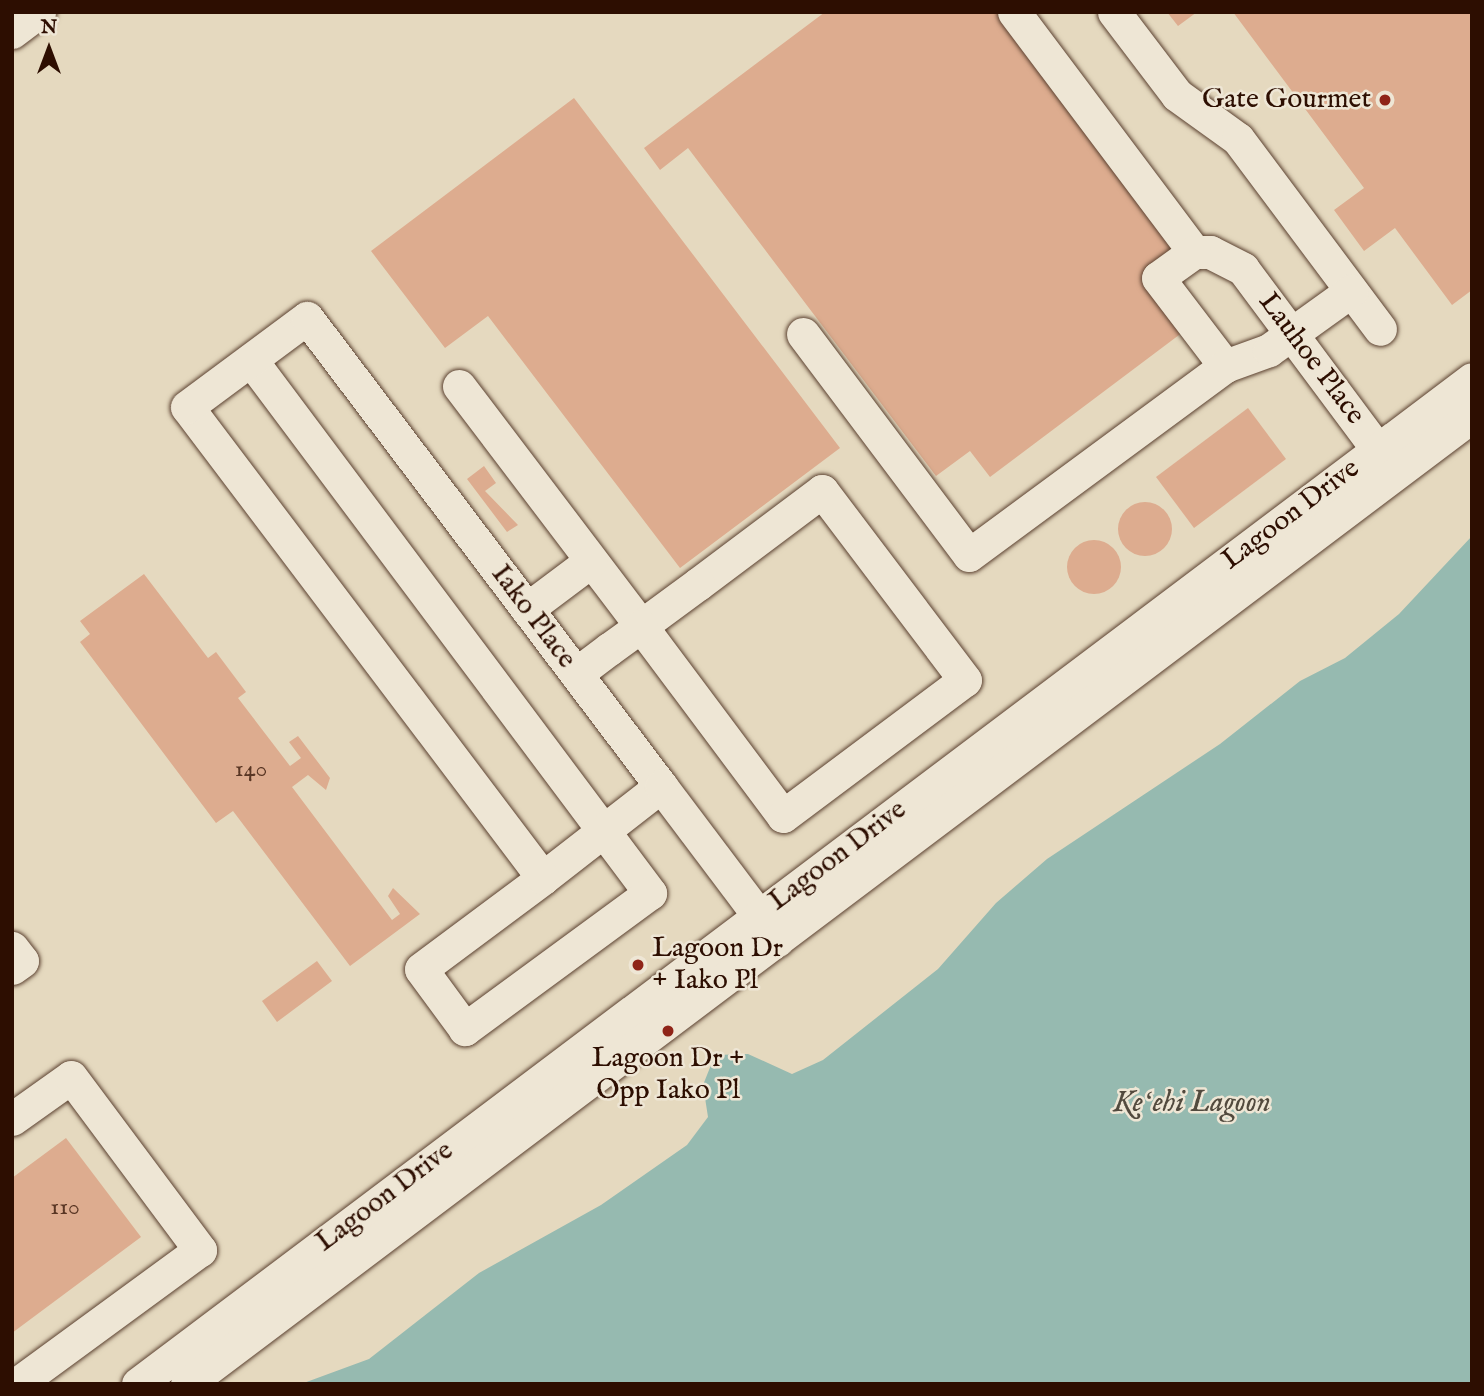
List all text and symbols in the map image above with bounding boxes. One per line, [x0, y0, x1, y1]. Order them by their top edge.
north arrow [14, 14, 84, 84]
text: N [41, 16, 57, 40]
place label: Gate Gourmet [1202, 83, 1371, 117]
marker: Gate Gourmet [1377, 92, 1393, 108]
street label: Lauhoe Place [1251, 287, 1371, 431]
street label: Lagoon Drive [1216, 452, 1366, 578]
street label: Iako Place [483, 559, 583, 675]
house number: 140 [235, 756, 267, 784]
street label: Lagoon Drive [763, 793, 913, 919]
place label: Lagoon Dr + Iako Pl [652, 932, 783, 998]
marker: Lagoon Dr + Iako Pl [630, 957, 646, 973]
marker: Lagoon Dr + Opp Iako Pl [660, 1023, 676, 1039]
place label: Lagoon Dr + Opp Iako Pl [592, 1042, 744, 1108]
water label: Keʻehi Lagoon [1113, 1085, 1271, 1121]
street label: Lagoon Drive [310, 1134, 460, 1260]
house number: 110 [50, 1194, 80, 1222]

